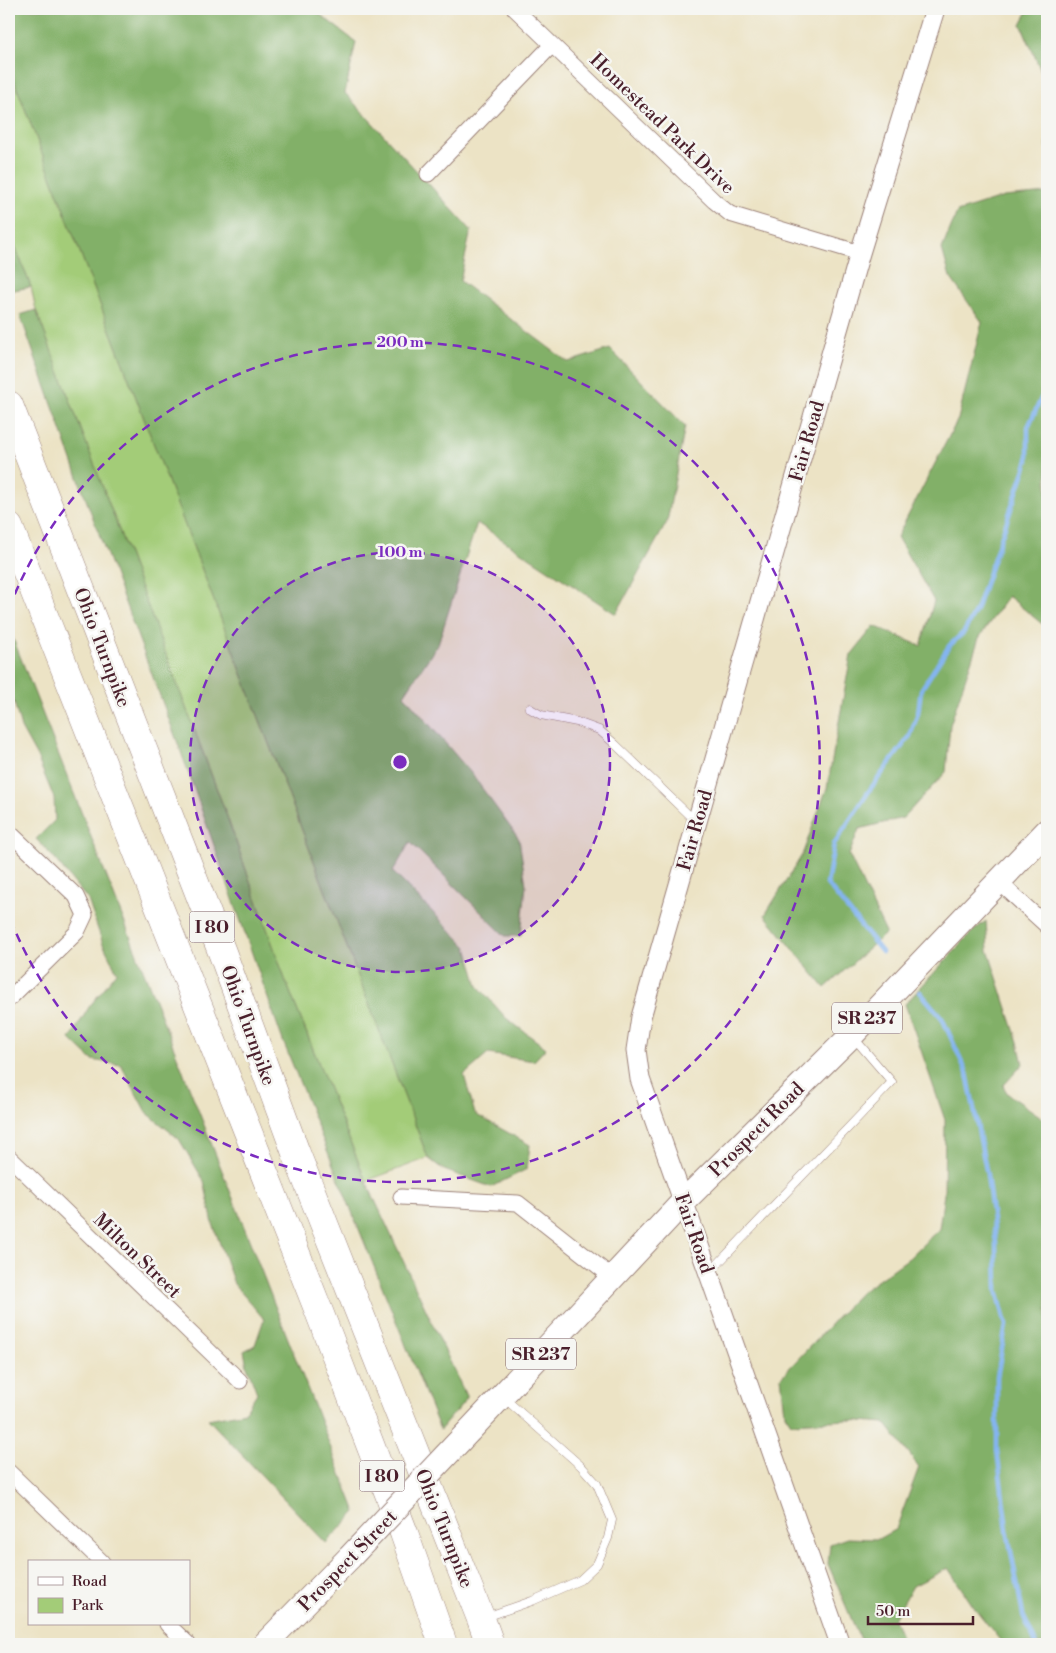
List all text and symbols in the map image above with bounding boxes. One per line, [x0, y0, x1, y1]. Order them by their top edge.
street label: Homestead Park Drive [585, 48, 740, 199]
text: 200 m [376, 333, 424, 352]
street label: Fair Road [784, 398, 830, 485]
text: 100 m [378, 543, 423, 562]
street label: Ohio Turnpike [68, 584, 136, 711]
centre of rings [391, 753, 409, 771]
street label: Fair Road [672, 787, 718, 874]
road number: I 80 [190, 912, 234, 942]
street label: Ohio Turnpike [215, 962, 281, 1089]
road number: SR 237 [832, 1002, 902, 1034]
street label: Prospect Road [704, 1077, 809, 1182]
street label: Fair Road [669, 1190, 719, 1277]
street label: Milton Street [88, 1208, 186, 1304]
road number: SR 237 [506, 1338, 576, 1370]
road number: I 80 [360, 1460, 404, 1492]
street label: Ohio Turnpike [409, 1465, 479, 1591]
street label: Prospect Street [293, 1505, 403, 1617]
legend [28, 1560, 190, 1626]
text: Road [72, 1572, 107, 1591]
scale bar [868, 1593, 974, 1625]
text: Park [72, 1596, 104, 1615]
text: 50 m [876, 1602, 910, 1621]

